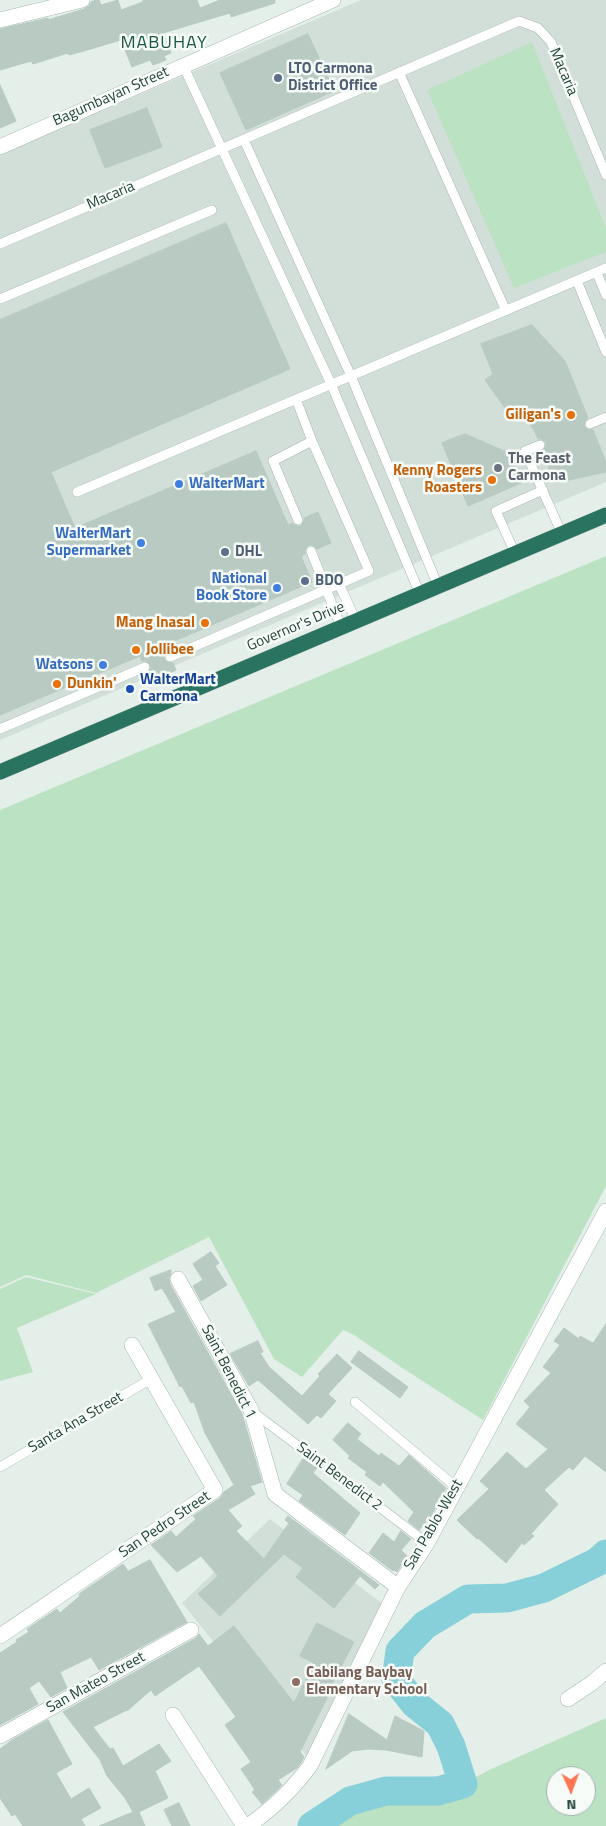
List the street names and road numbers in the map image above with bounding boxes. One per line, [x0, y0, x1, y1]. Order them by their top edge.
street label: Macaria [545, 45, 581, 99]
street label: Bagumbayan Street [50, 63, 172, 131]
street label: Macaria [84, 178, 138, 214]
street label: Governor's Drive [245, 598, 347, 656]
street label: Saint Benedict 1 [197, 1322, 259, 1422]
street label: Santa Ana Street [26, 1389, 126, 1457]
street label: Saint Benedict 2 [293, 1439, 385, 1515]
street label: San Pablo-West [401, 1476, 467, 1574]
street label: San Pedro Street [116, 1488, 214, 1562]
street label: San Mateo Street [44, 1649, 148, 1717]

